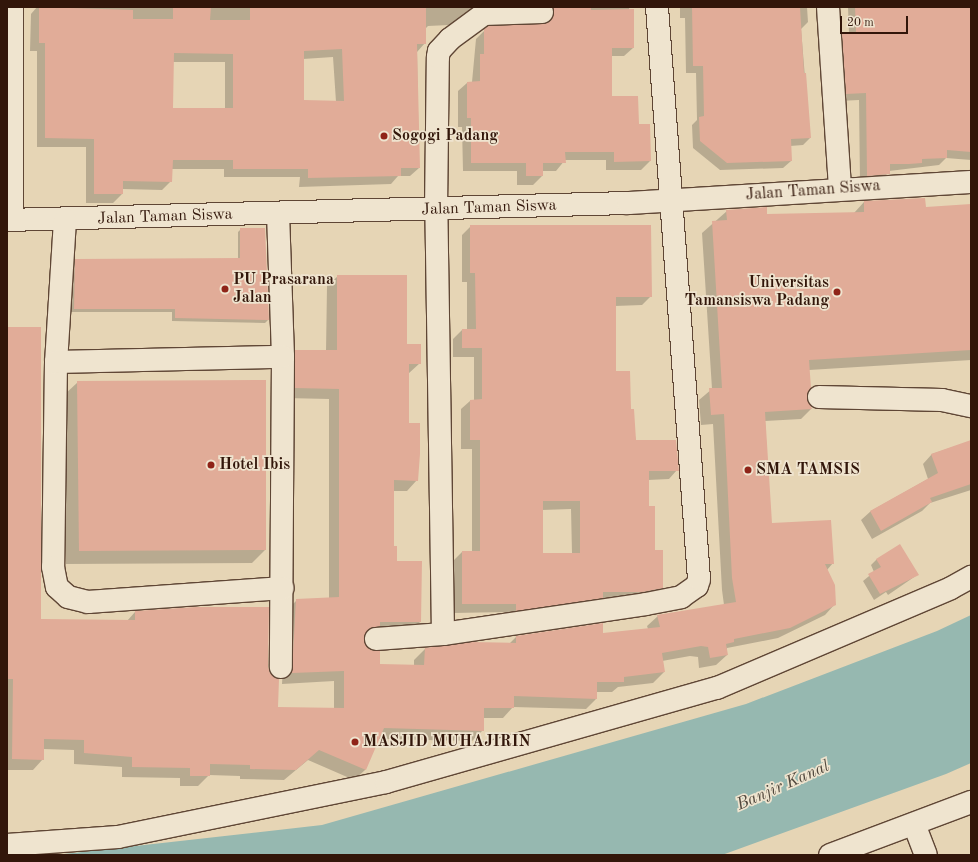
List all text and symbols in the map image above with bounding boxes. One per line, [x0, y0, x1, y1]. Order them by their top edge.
scale bar [842, 8, 910, 34]
text: 20 m [847, 17, 874, 29]
place label: Sogogi Padang [392, 126, 498, 146]
marker: Sogogi Padang [379, 131, 389, 141]
street label: Jalan Taman Siswa [745, 177, 881, 205]
street label: Jalan Taman Siswa [421, 196, 557, 220]
street label: Jalan Taman Siswa [97, 205, 233, 229]
place label: PU Prasarana Jalan [233, 270, 334, 308]
place label: Universitas Tamansiswa Padang [684, 273, 829, 311]
marker: PU Prasarana Jalan [220, 284, 230, 294]
marker: Universitas Tamansiswa Padang [832, 287, 842, 297]
place label: Hotel Ibis [219, 455, 290, 475]
marker: Hotel Ibis [206, 460, 216, 470]
place label: SMA TAMSIS [756, 460, 860, 480]
marker: SMA TAMSIS [743, 465, 753, 475]
place label: MASJID MUHAJIRIN [363, 732, 531, 752]
marker: MASJID MUHAJIRIN [350, 737, 360, 747]
water label: Banjir Kanal [733, 756, 833, 816]

